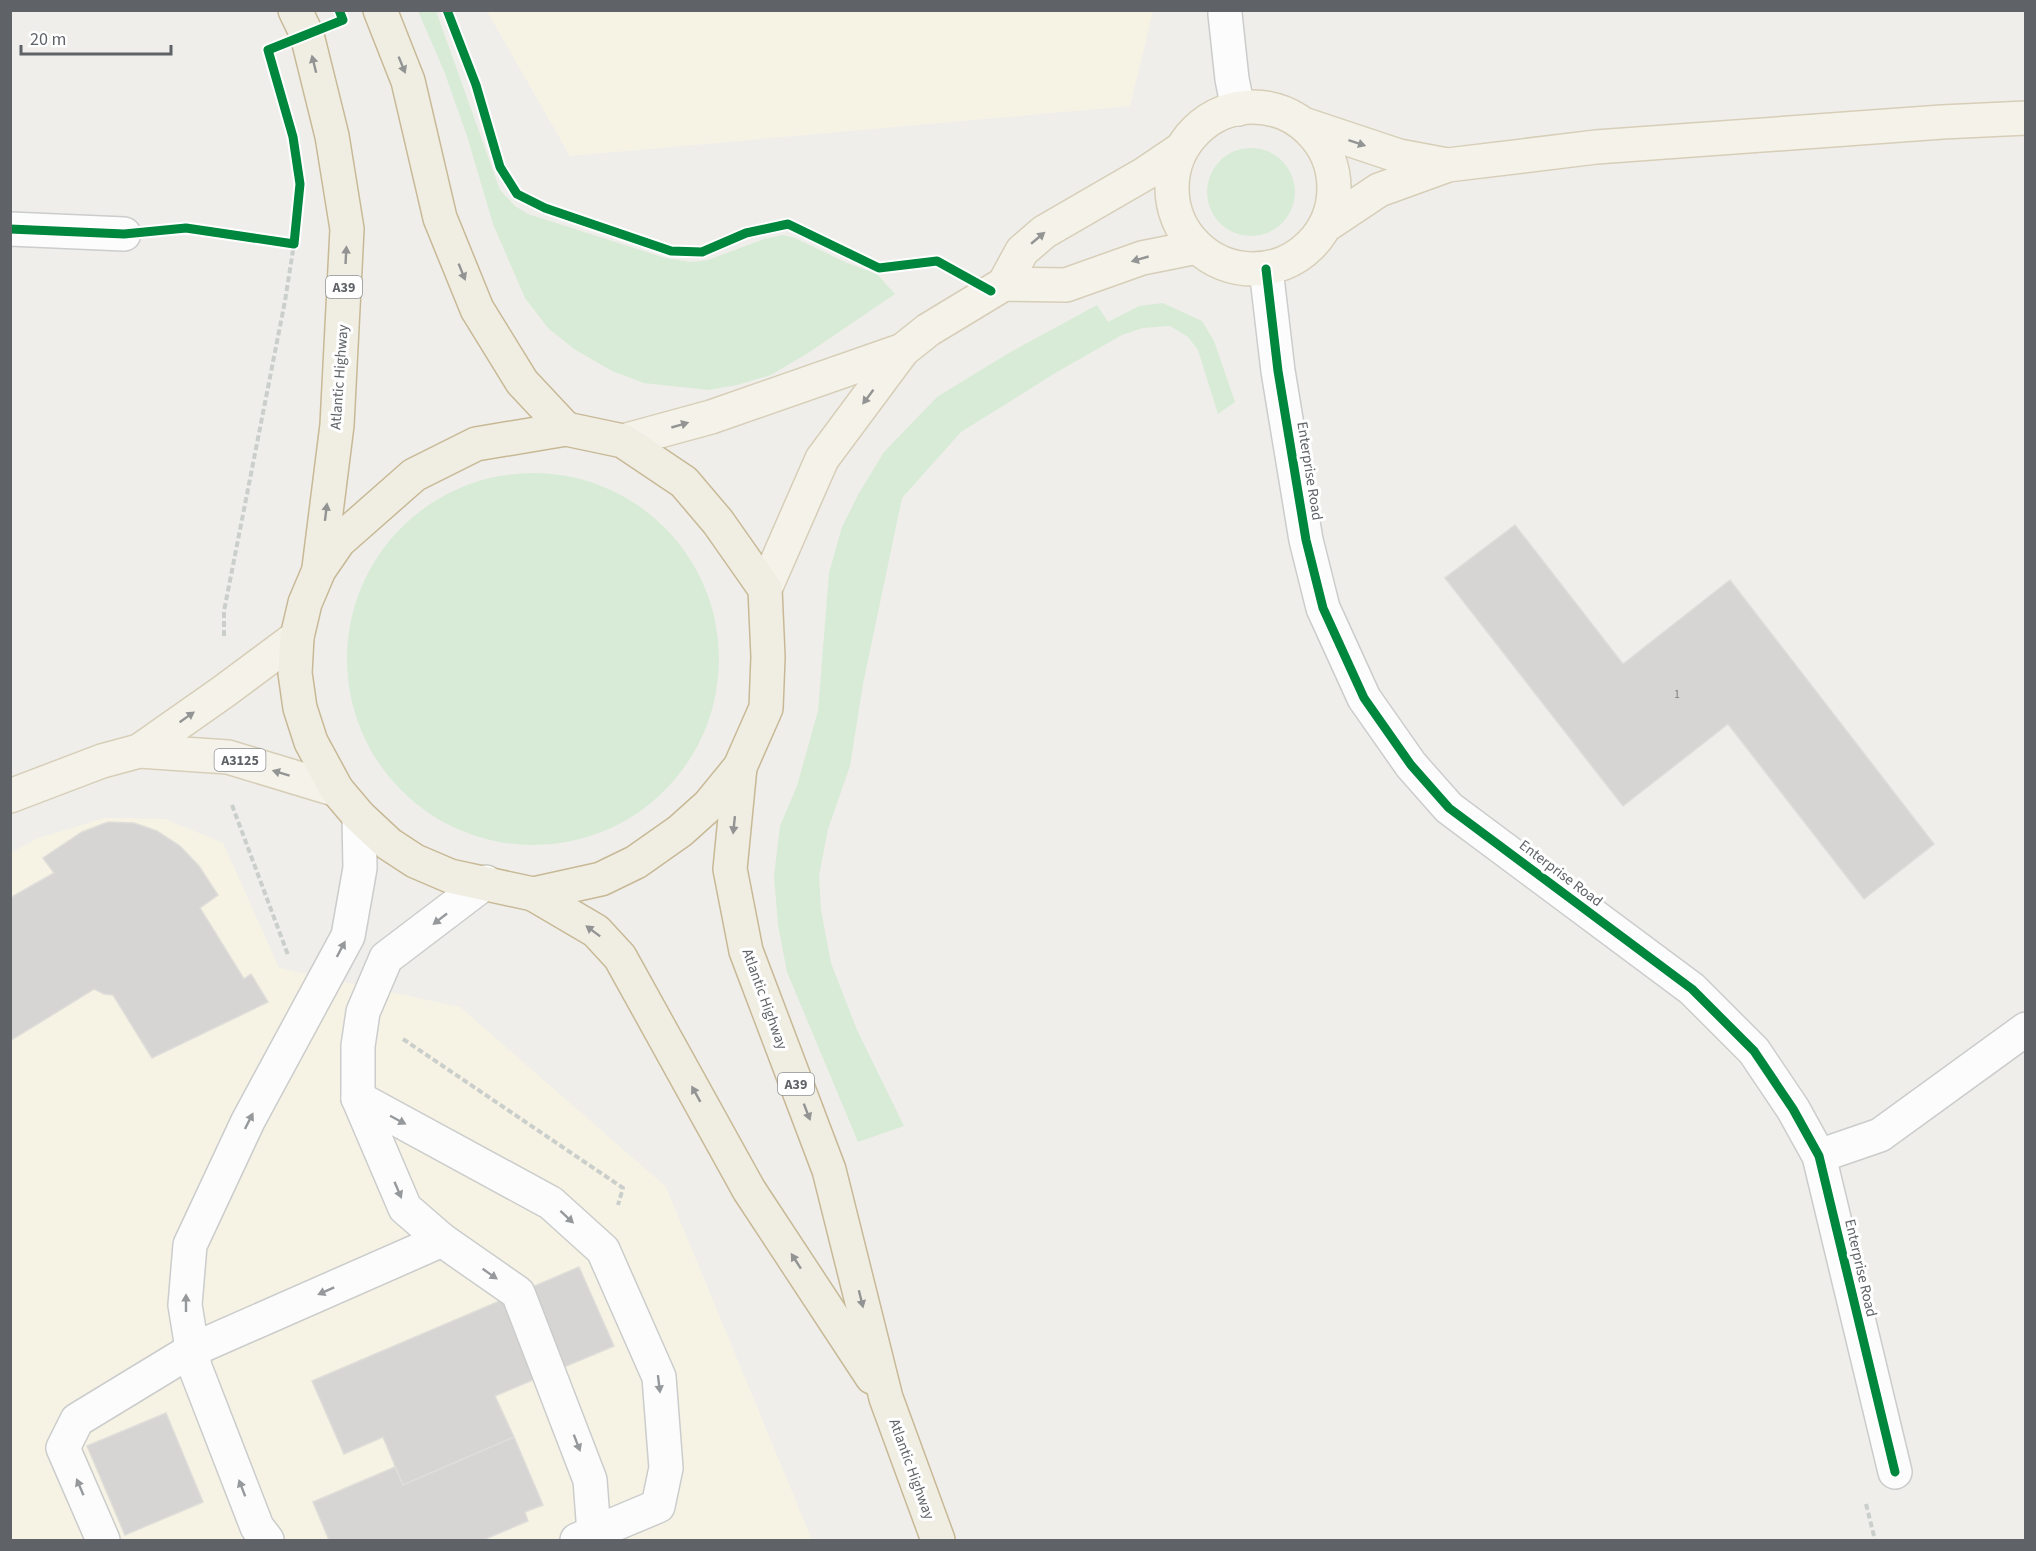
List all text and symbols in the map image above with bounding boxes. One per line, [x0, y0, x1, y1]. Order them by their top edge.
scale bar [21, 18, 171, 56]
text: 20 m [30, 27, 66, 52]
one-way arrow [308, 54, 318, 73]
one-way arrow [397, 56, 407, 74]
one-way arrow [1348, 139, 1366, 148]
one-way arrow [1030, 231, 1046, 244]
one-way arrow [341, 245, 350, 264]
one-way arrow [1130, 255, 1149, 265]
one-way arrow [457, 264, 467, 282]
road number: A39 [326, 276, 362, 298]
street label: Atlantic Highway [325, 324, 354, 430]
one-way arrow [862, 388, 874, 404]
one-way arrow [671, 420, 689, 430]
street label: Enterprise Road [1291, 420, 1328, 522]
one-way arrow [321, 503, 331, 522]
house number: 1 [1674, 686, 1680, 703]
one-way arrow [178, 711, 194, 723]
road number: A3125 [214, 749, 266, 771]
one-way arrow [272, 768, 290, 777]
one-way arrow [729, 816, 739, 835]
street label: Enterprise Road [1515, 835, 1607, 912]
one-way arrow [433, 912, 448, 924]
one-way arrow [585, 925, 601, 937]
one-way arrow [336, 941, 346, 958]
street label: Atlantic Highway [737, 946, 792, 1052]
road number: A39 [778, 1073, 814, 1095]
one-way arrow [691, 1085, 701, 1102]
one-way arrow [802, 1104, 812, 1122]
one-way arrow [244, 1113, 253, 1130]
one-way arrow [390, 1115, 407, 1125]
one-way arrow [393, 1182, 403, 1200]
one-way arrow [559, 1210, 574, 1224]
street label: Enterprise Road [1839, 1217, 1882, 1319]
one-way arrow [790, 1254, 802, 1270]
one-way arrow [482, 1268, 498, 1279]
one-way arrow [317, 1287, 335, 1296]
one-way arrow [857, 1290, 867, 1309]
one-way arrow [181, 1293, 191, 1312]
one-way arrow [655, 1375, 664, 1394]
street label: Atlantic Highway [884, 1416, 939, 1522]
one-way arrow [572, 1435, 582, 1453]
one-way arrow [75, 1477, 85, 1495]
one-way arrow [237, 1479, 246, 1497]

